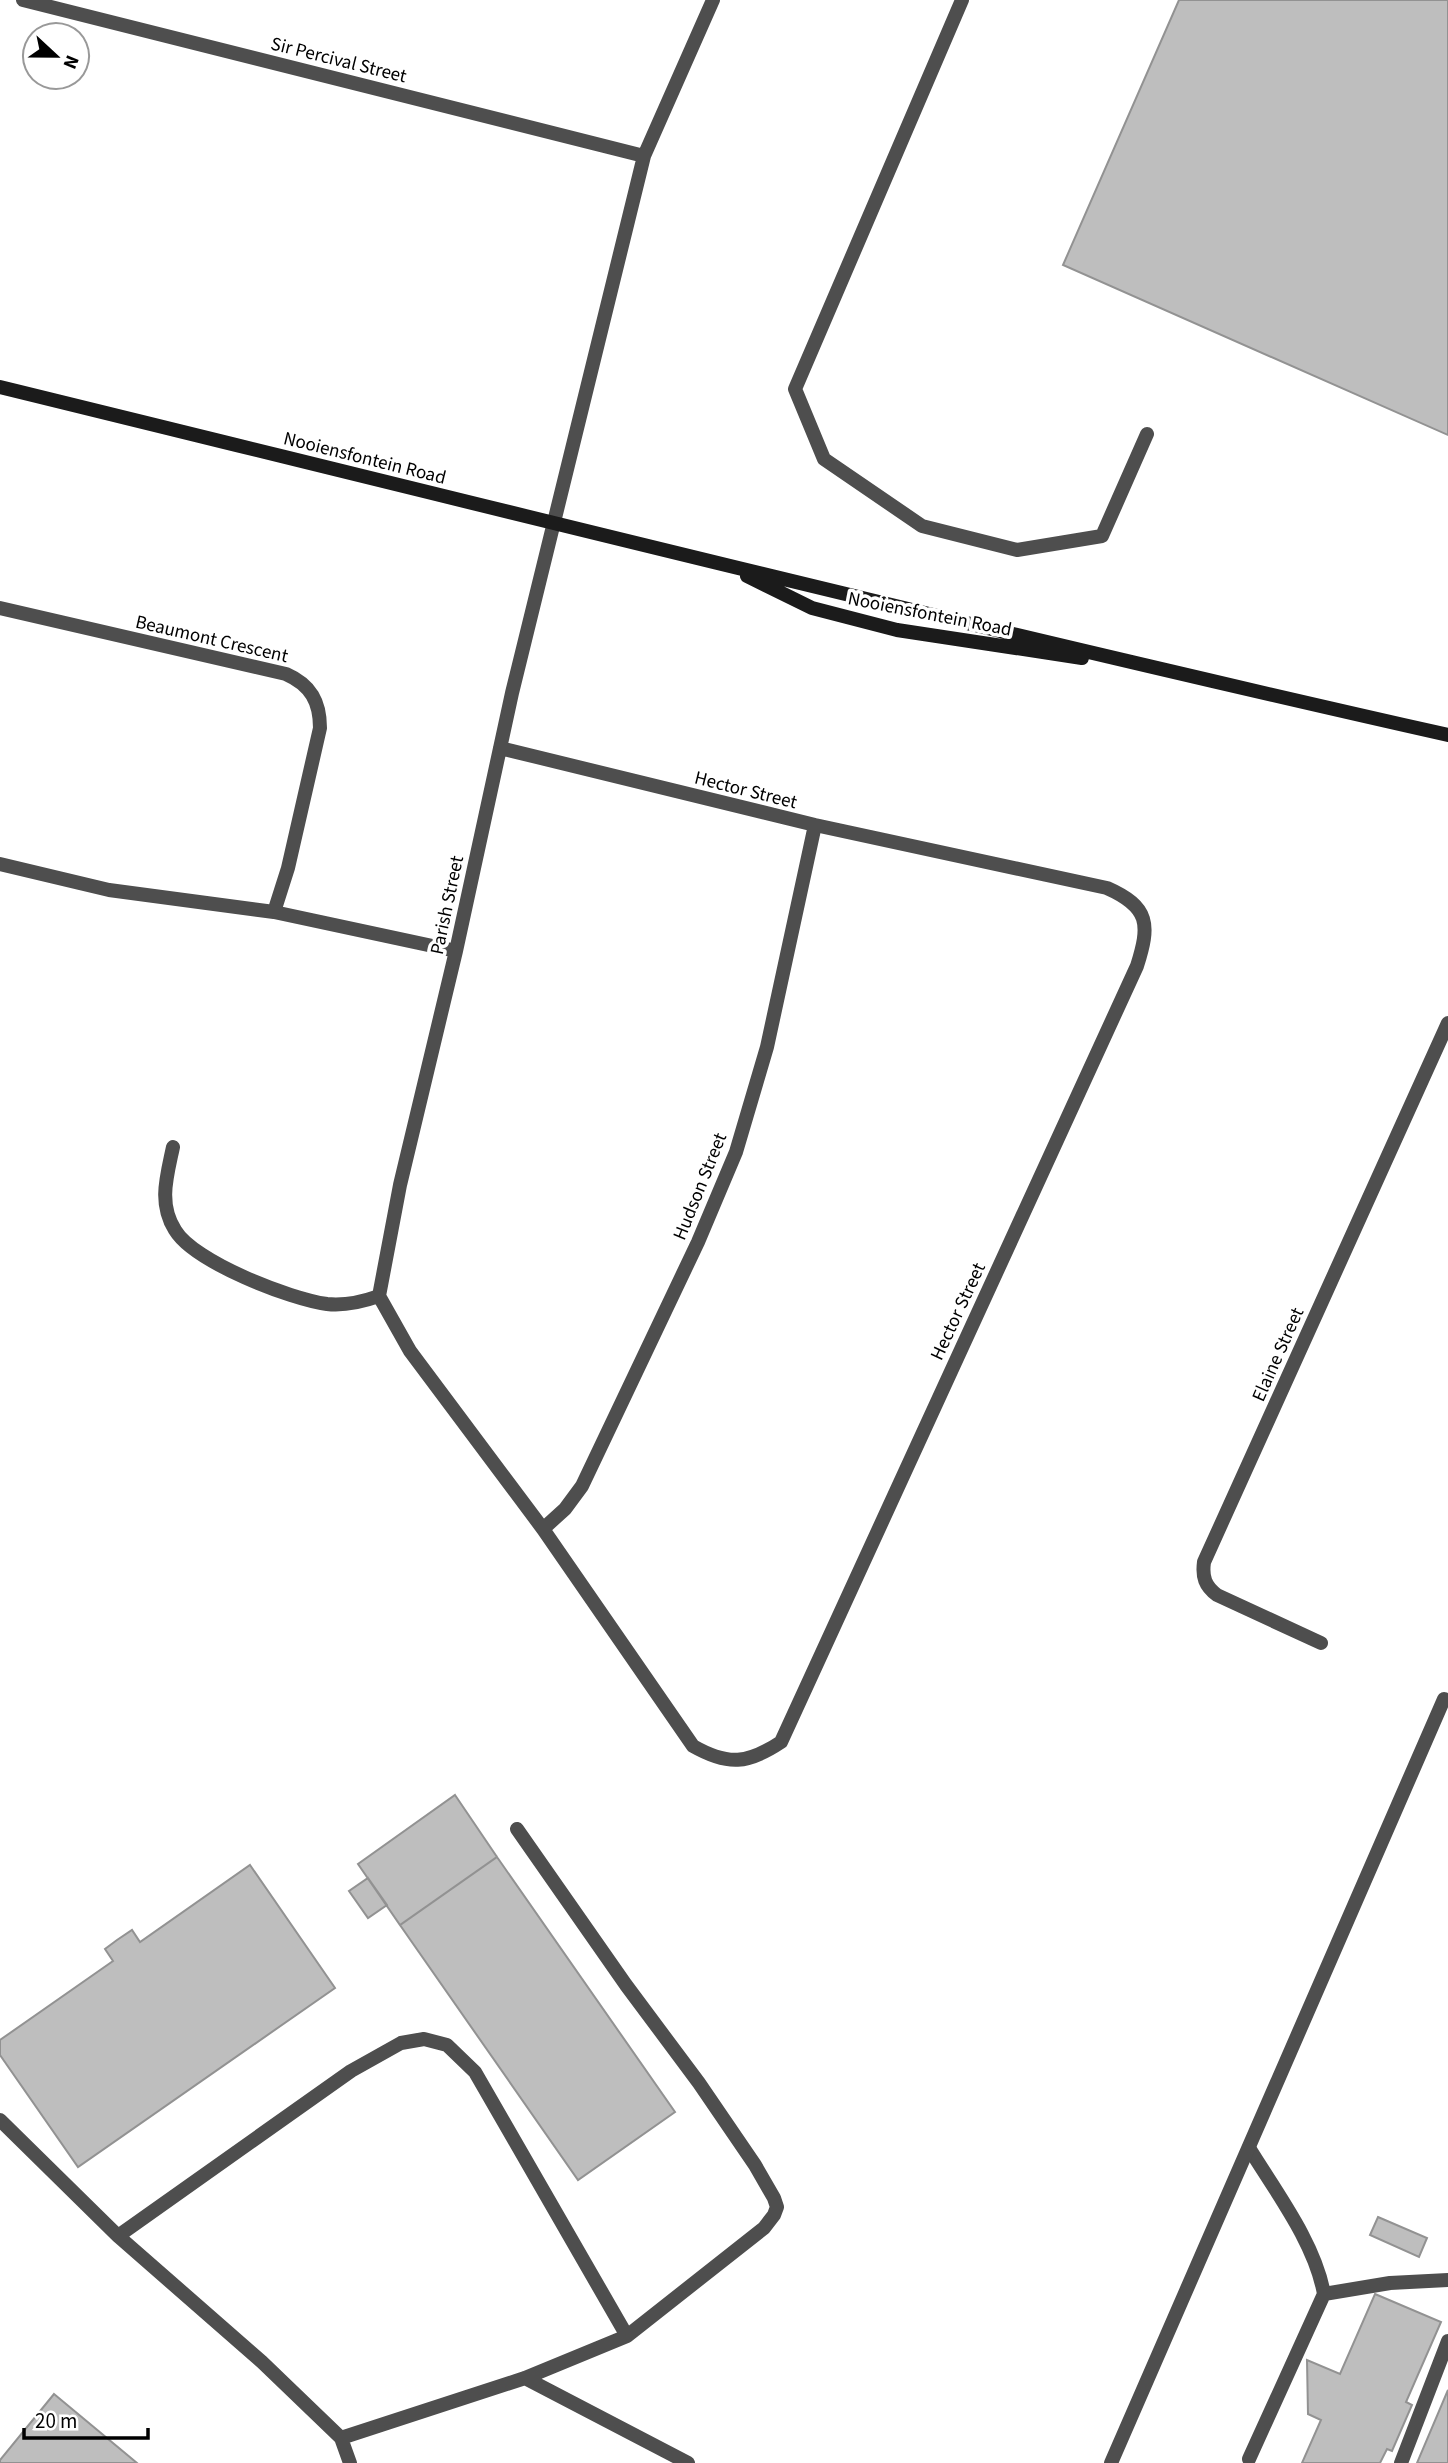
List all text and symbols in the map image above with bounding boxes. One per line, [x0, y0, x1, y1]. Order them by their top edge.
north arrow [21, 21, 91, 91]
street label: Sir Percival Street [268, 31, 410, 91]
text: N [55, 51, 85, 73]
street label: Nooiensfontein Road [281, 425, 449, 492]
street label: Nooiensfontein Road [845, 585, 1014, 644]
street label: Beaumont Crescent [133, 609, 291, 670]
street label: Hector Street [692, 765, 800, 816]
street label: Parish Street [424, 853, 471, 957]
street label: Hudson Street [667, 1128, 734, 1244]
street label: Hector Street [924, 1258, 993, 1365]
street label: Elaine Street [1246, 1303, 1311, 1406]
scale bar [24, 2396, 149, 2440]
text: 20 m [35, 2406, 77, 2436]

